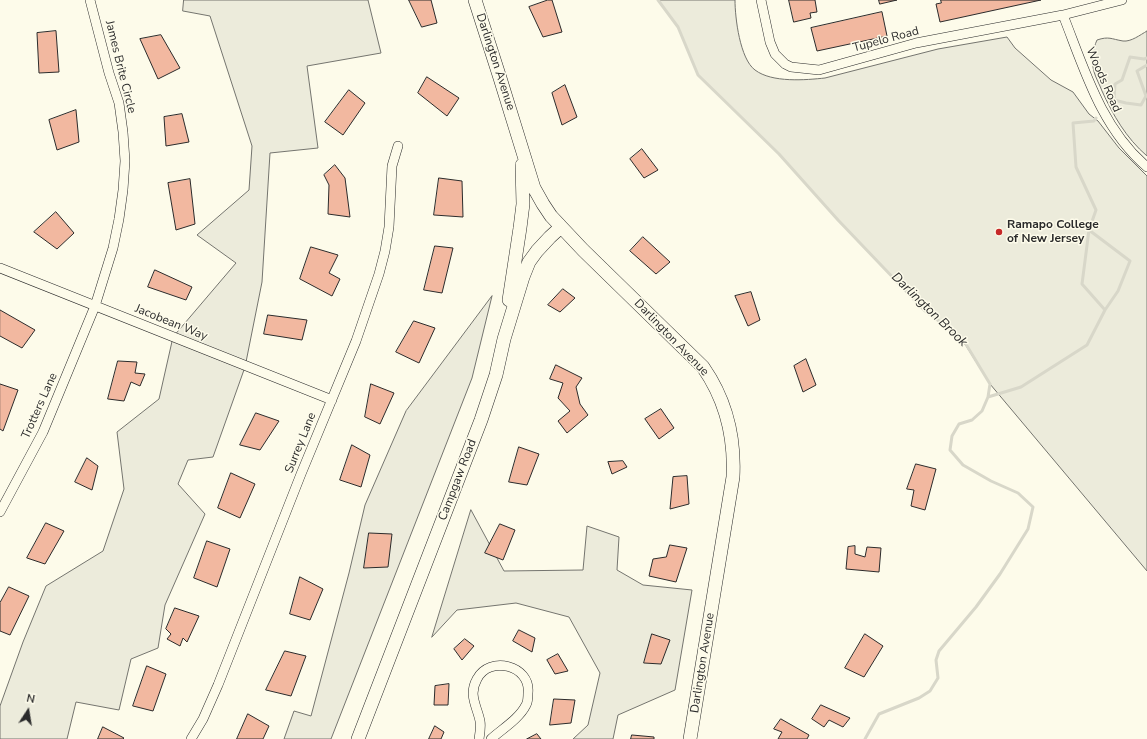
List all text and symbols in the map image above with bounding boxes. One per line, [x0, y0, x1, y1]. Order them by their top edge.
street label: Darlington Avenue [473, 12, 517, 112]
street label: James Brite Circle [102, 19, 138, 115]
street label: Tupelo Road [851, 24, 921, 56]
street label: Woods Road [1082, 45, 1124, 115]
place label: Ramapo College of New Jersey [1007, 218, 1099, 246]
marker: Ramapo College of New Jersey [994, 227, 1004, 237]
water label: Darlington Brook [888, 270, 970, 350]
street label: Darlington Avenue [631, 297, 711, 379]
street label: Jacobean Way [133, 302, 209, 344]
street label: Trotters Lane [19, 371, 61, 441]
street label: Surrey Lane [282, 411, 320, 475]
street label: Campgaw Road [436, 437, 480, 523]
street label: Darlington Avenue [688, 612, 718, 714]
north arrow [8, 691, 48, 731]
text: N [25, 691, 36, 707]

